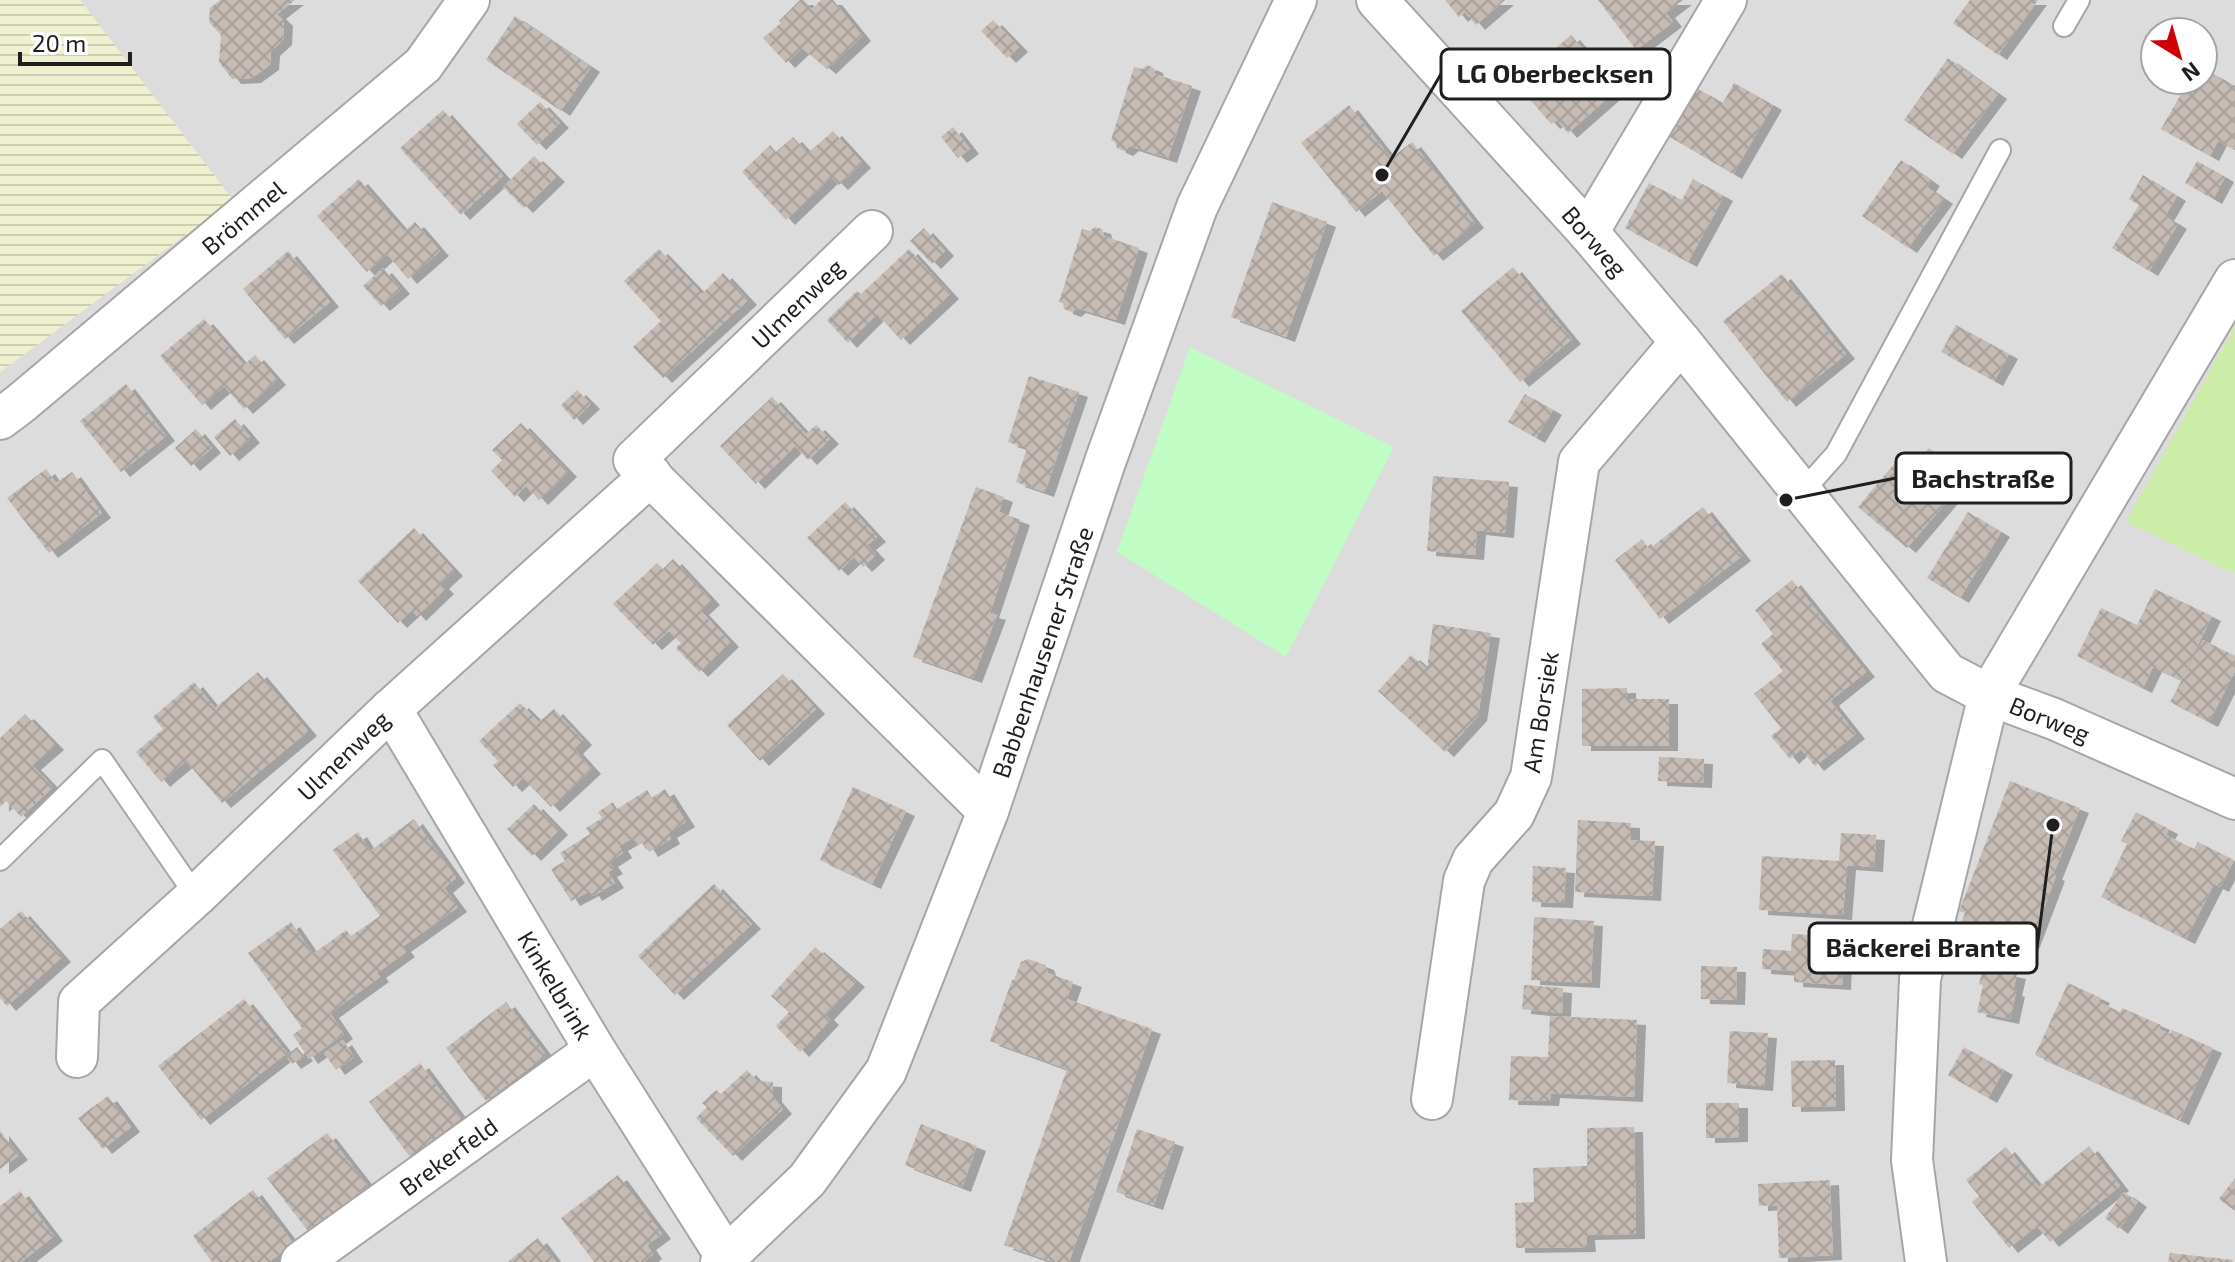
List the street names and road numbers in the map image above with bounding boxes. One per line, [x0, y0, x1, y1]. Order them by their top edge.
street label: Brömmel [195, 174, 291, 260]
street label: Borweg [1556, 200, 1634, 282]
street label: Ulmenweg [745, 252, 849, 354]
street label: Babbenhausener Straße [985, 523, 1099, 781]
street label: Am Borsiek [1516, 649, 1564, 775]
street label: Borweg [2006, 690, 2094, 748]
street label: Ulmenweg [291, 704, 395, 806]
street label: Kinkelbrink [512, 926, 600, 1044]
street label: Brekerfeld [393, 1111, 503, 1201]

